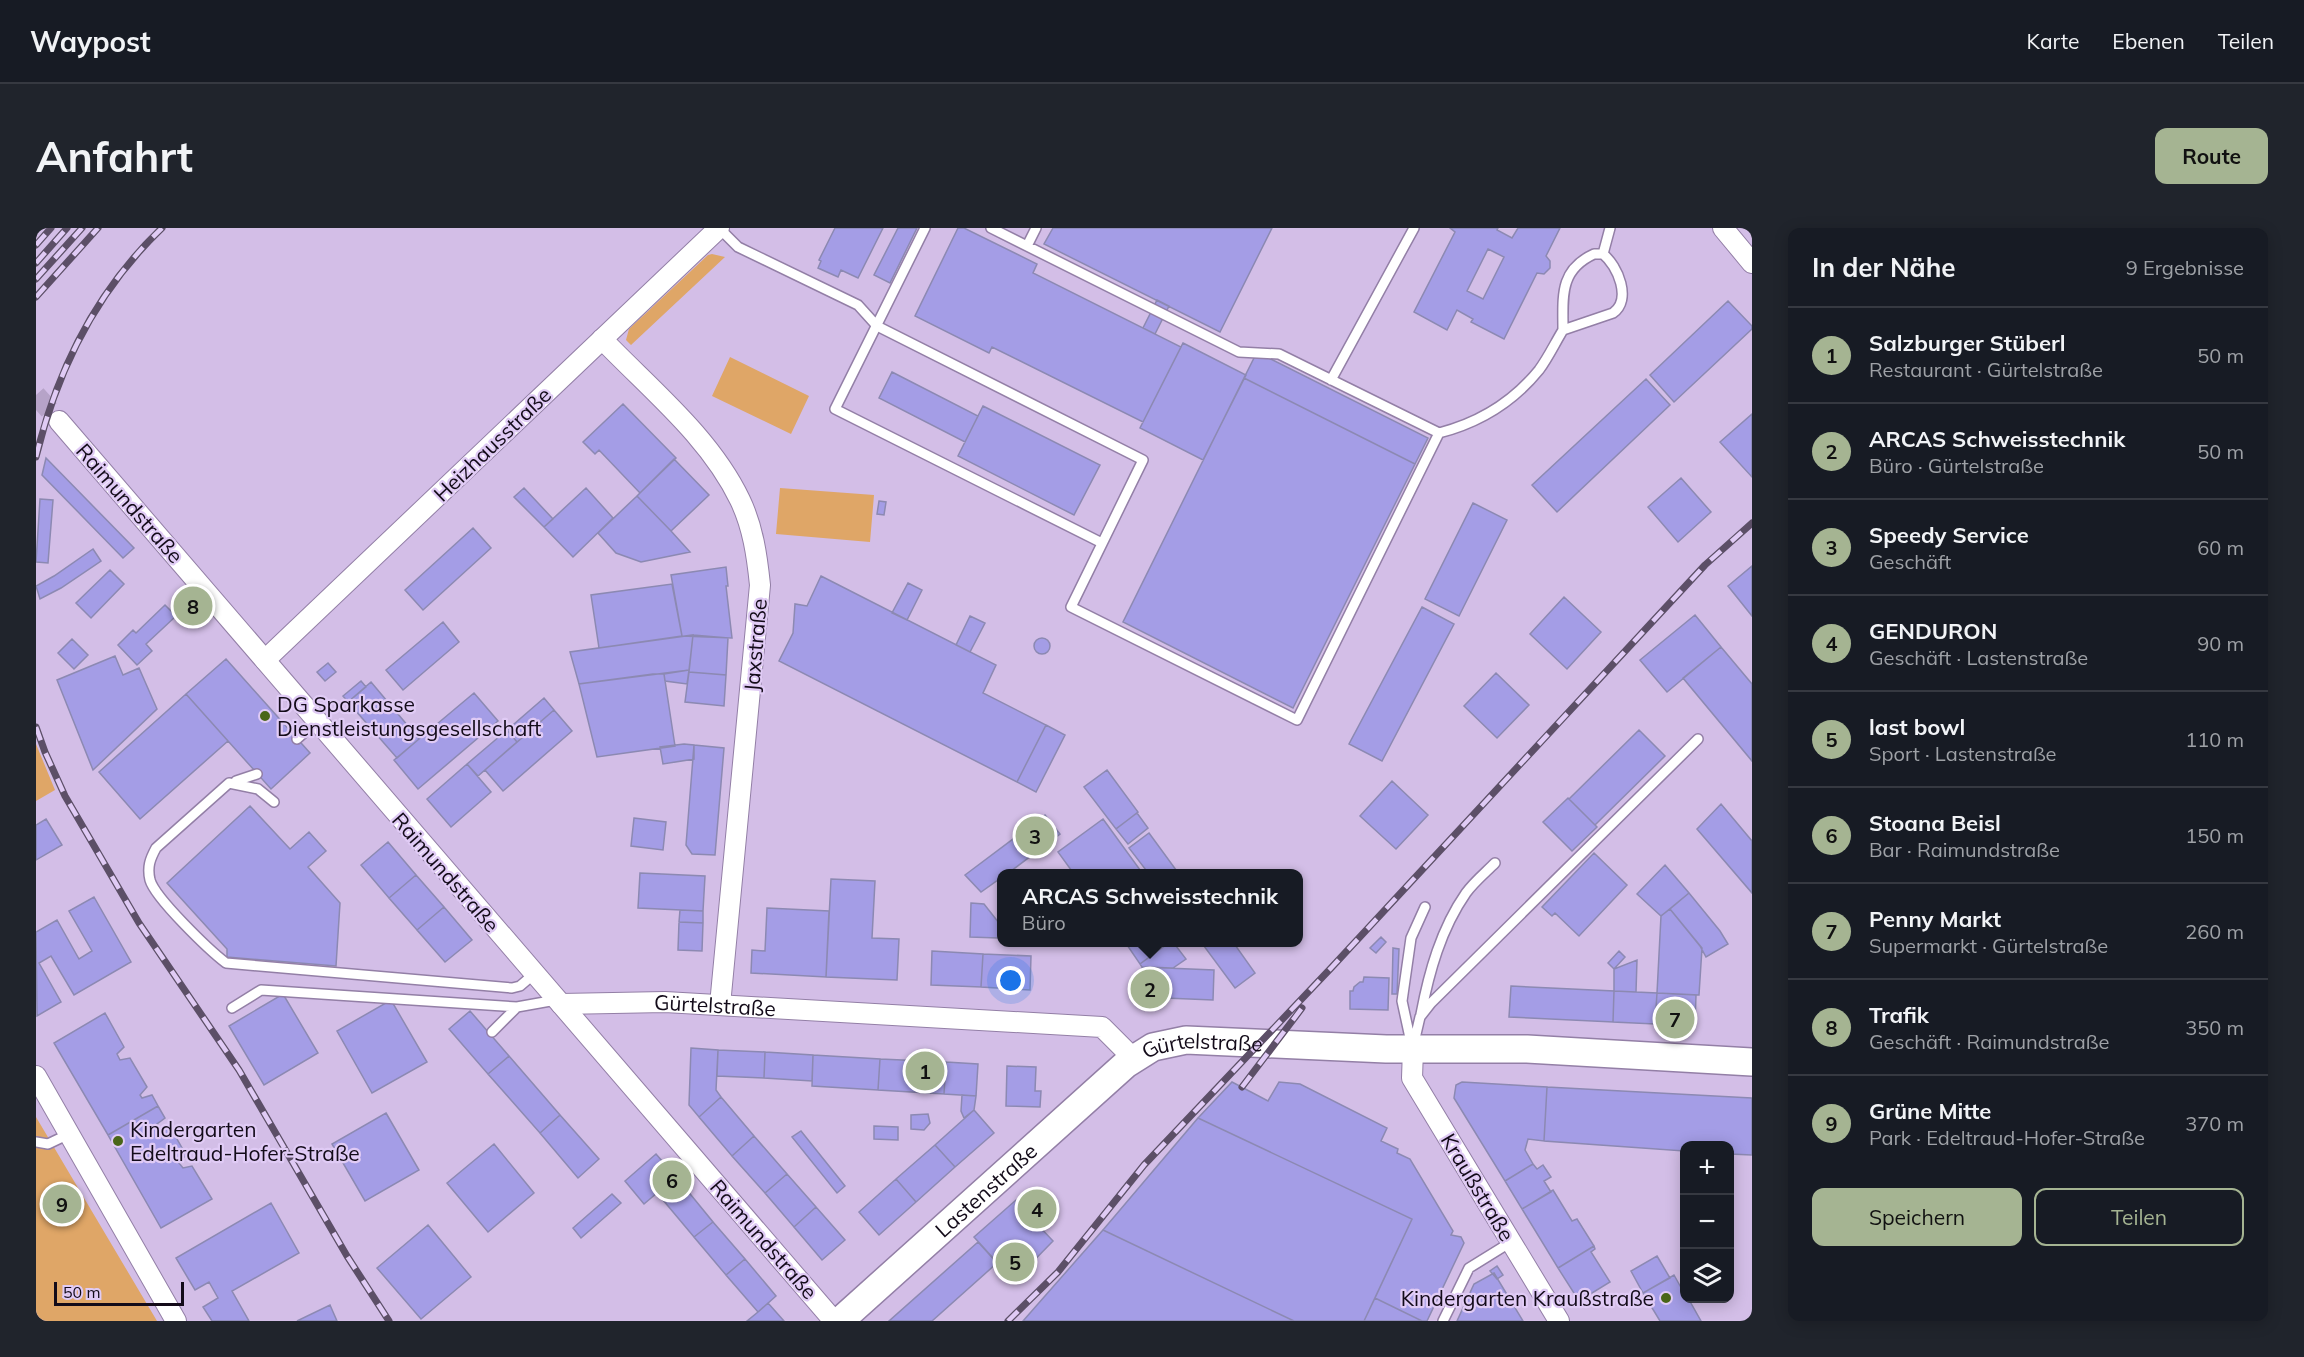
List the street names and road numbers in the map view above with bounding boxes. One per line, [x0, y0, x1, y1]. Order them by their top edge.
street label: Heizhausstraße [428, 381, 556, 507]
street label: Raimundstraße [71, 438, 189, 568]
street label: Jaxstraße [738, 597, 772, 693]
street label: Raimundstraße [387, 807, 505, 937]
street label: Gürtelstraße [654, 989, 777, 1021]
street label: Gürtelstraße [1136, 1027, 1263, 1064]
street label: Kraußstraße [1436, 1128, 1520, 1246]
street label: Lastenstraße [930, 1138, 1042, 1242]
street label: Raimundstraße [705, 1174, 823, 1304]

